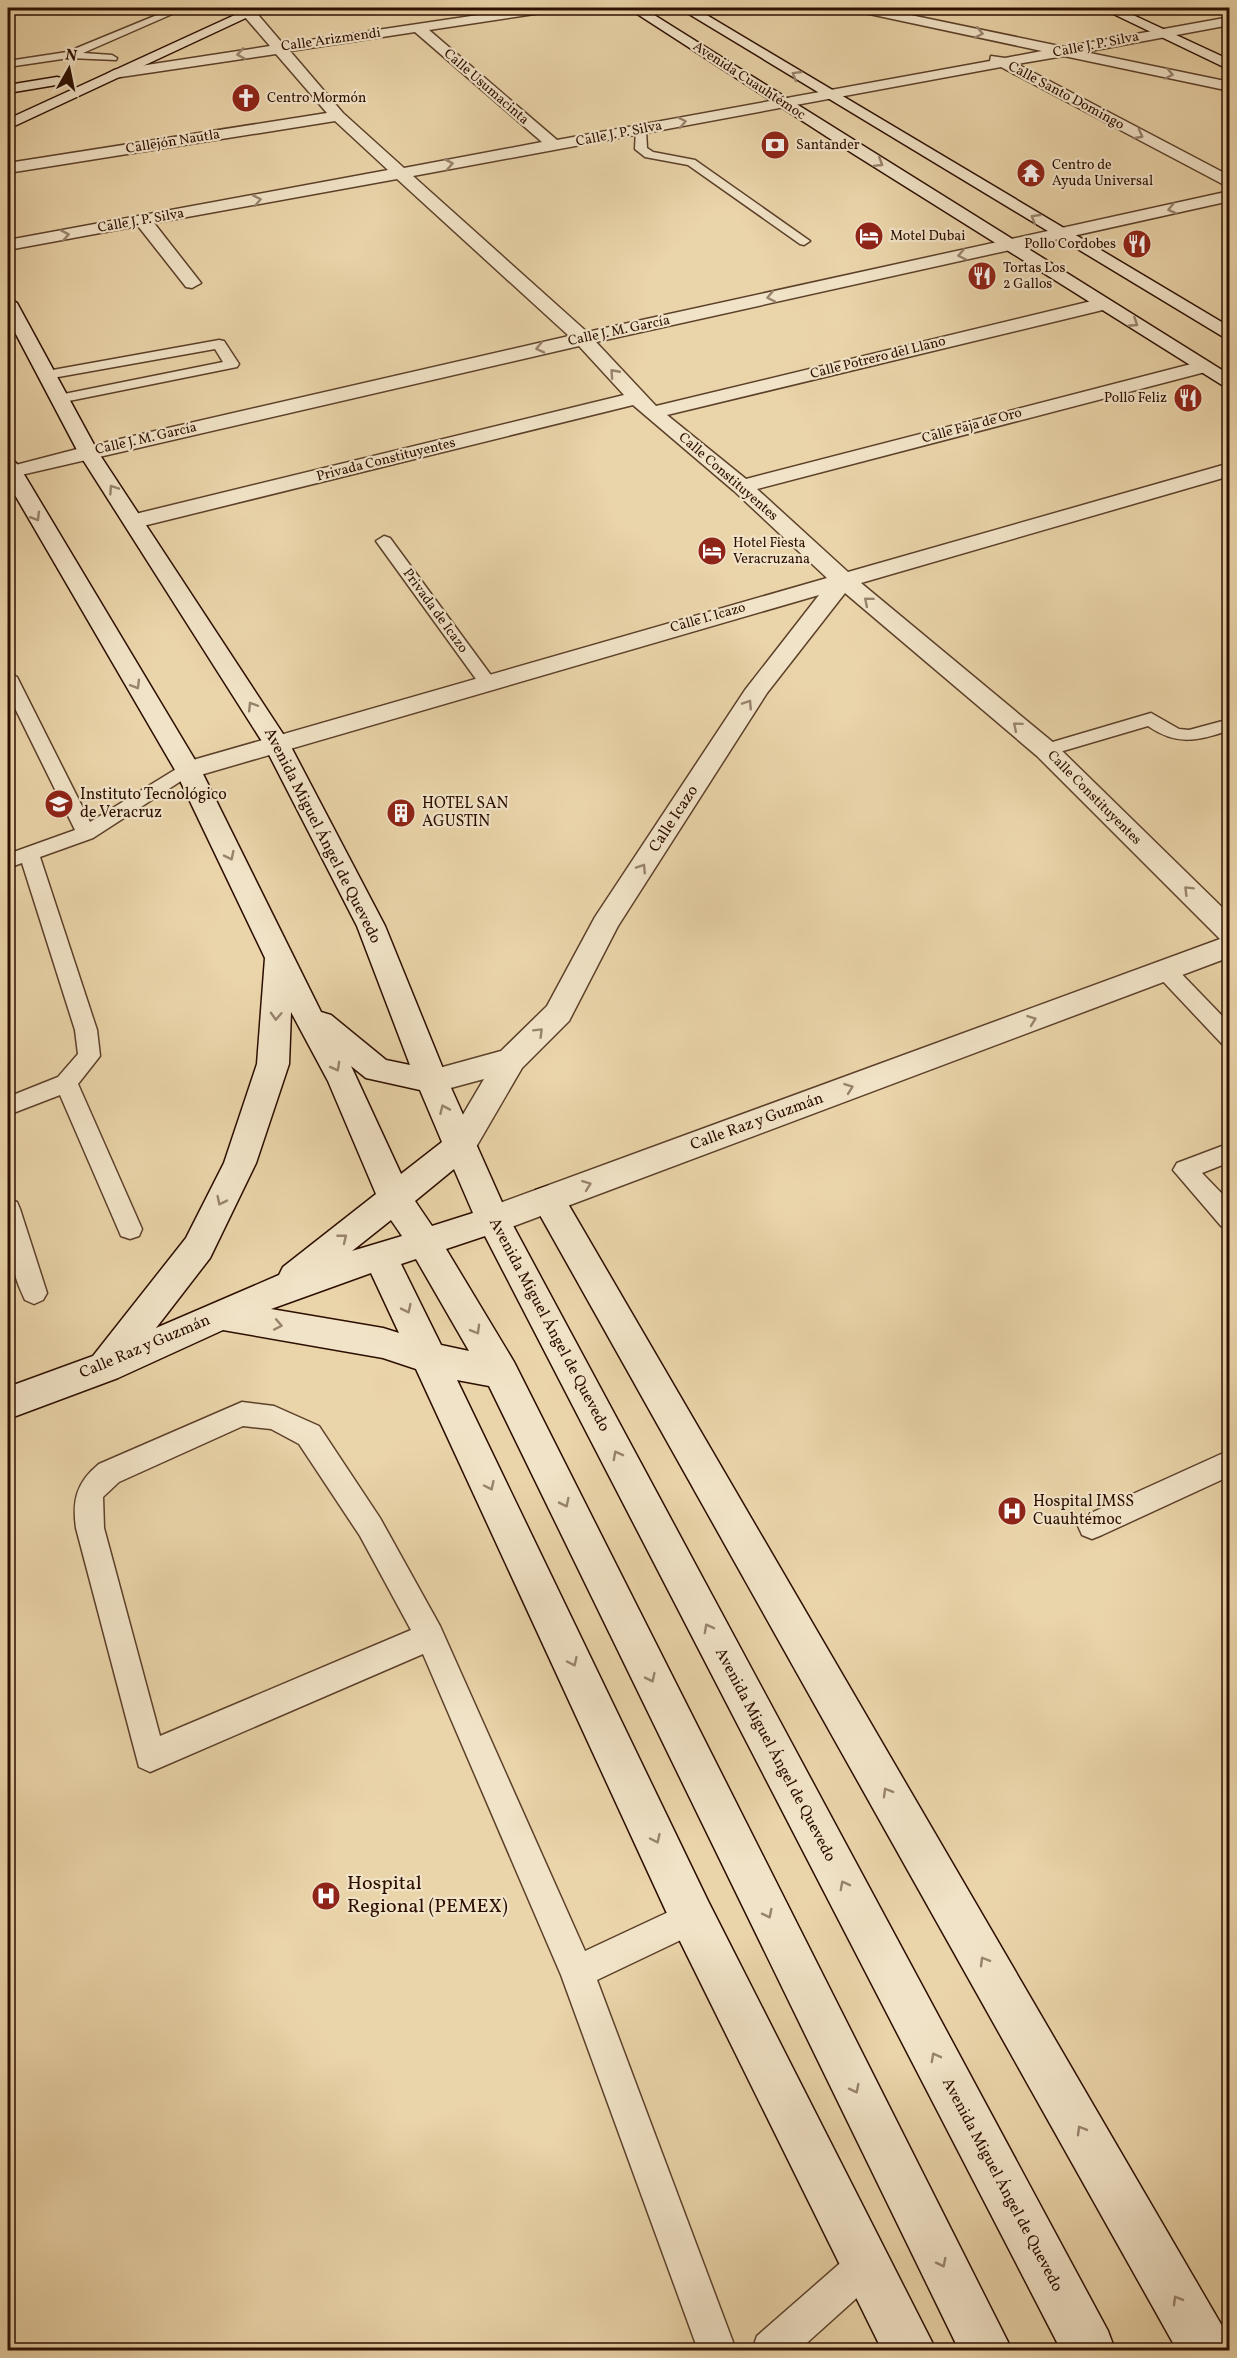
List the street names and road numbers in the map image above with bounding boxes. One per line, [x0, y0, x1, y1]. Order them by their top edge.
street label: Calle Arizmendi [280, 24, 382, 56]
street label: Calle J. P. Silva [1051, 27, 1141, 63]
street label: Avenida Cuauhtémoc [689, 37, 809, 125]
street label: Calle Usumacinta [439, 45, 533, 129]
street label: Calle Santo Domingo [1004, 57, 1128, 135]
street label: Calle J. P. Silva [574, 116, 664, 152]
street label: Callejón Nautla [125, 125, 221, 159]
street label: Calle J. P. Silva [96, 204, 186, 238]
street label: Calle J. M. García [566, 311, 672, 351]
street label: Calle Potrero del Llano [808, 332, 948, 384]
street label: Calle Faja de Oro [920, 404, 1024, 448]
street label: Calle J. M. García [93, 418, 199, 460]
street label: Calle Constituyentes [674, 428, 782, 526]
street label: Privada Constituyentes [315, 434, 457, 486]
street label: Privada de Icazo [398, 565, 472, 657]
street label: Calle I. Icazo [668, 598, 748, 638]
street label: Avenida Miguel Ángel de Quevedo [258, 724, 386, 948]
street label: Calle Constituyentes [1043, 747, 1145, 849]
street label: Calle Icazo [644, 781, 704, 857]
street label: Calle Raz y Guzmán [687, 1088, 827, 1156]
street label: Avenida Miguel Ángel de Quevedo [483, 1214, 615, 1436]
street label: Calle Raz y Guzmán [76, 1309, 214, 1385]
street label: Avenida Miguel Ángel de Quevedo [709, 1644, 841, 1866]
street label: Avenida Miguel Ángel de Quevedo [936, 2074, 1068, 2296]

